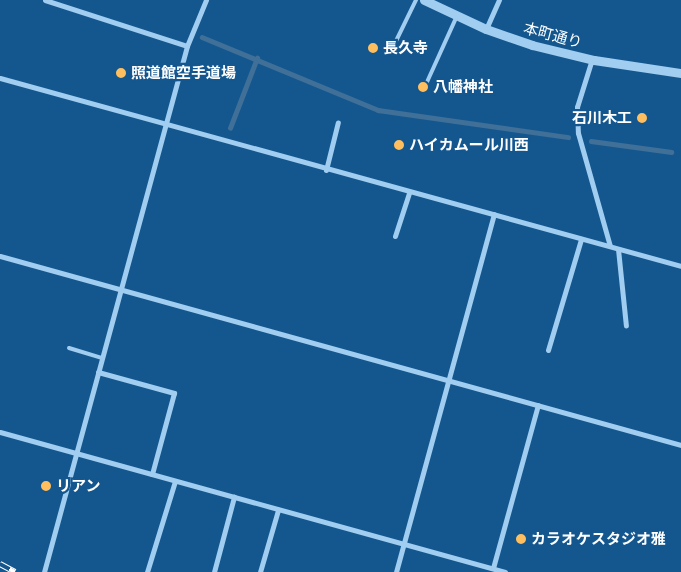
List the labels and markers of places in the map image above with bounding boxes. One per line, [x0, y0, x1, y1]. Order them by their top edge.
place label: 長久寺 [383, 39, 428, 57]
marker: 長久寺 [367, 42, 379, 54]
place label: 照道館空手道場 [131, 64, 236, 82]
marker: 照道館空手道場 [115, 67, 127, 79]
place label: 八幡神社 [433, 78, 493, 96]
marker: 八幡神社 [417, 81, 429, 93]
place label: 石川木工 [572, 109, 632, 127]
marker: 石川木工 [636, 112, 648, 124]
place label: ハイカムール川西 [409, 136, 529, 154]
marker: ハイカムール川西 [393, 139, 405, 151]
place label: リアン [56, 477, 101, 495]
marker: リアン [40, 480, 52, 492]
place label: カラオケスタジオ雅 [531, 530, 666, 548]
marker: カラオケスタジオ雅 [515, 533, 527, 545]

